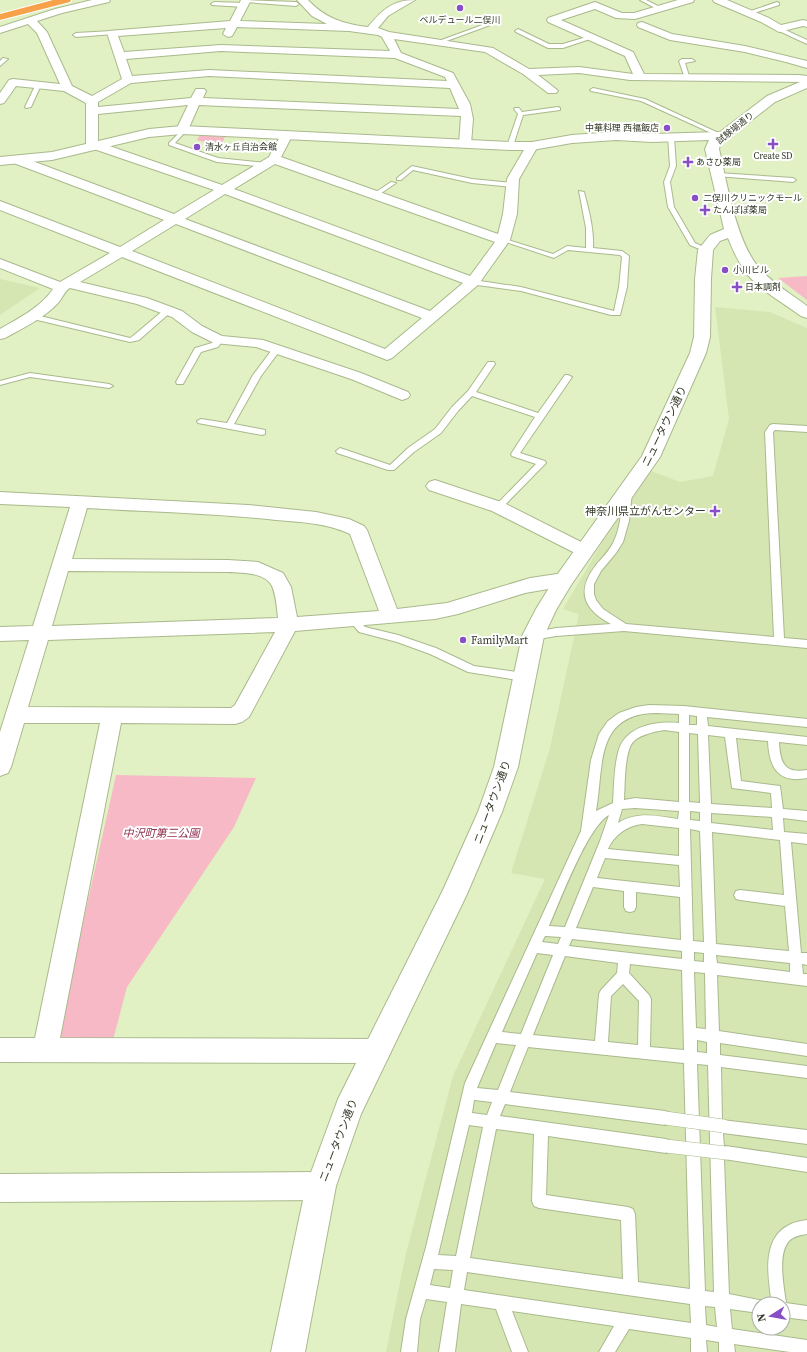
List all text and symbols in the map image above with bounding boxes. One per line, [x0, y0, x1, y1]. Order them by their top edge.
marker: ベルデュール二俣川 [455, 3, 465, 13]
place label: ベルデュール二俣川 [419, 14, 501, 26]
street label: 試験場通り [714, 109, 756, 147]
place label: 中華料理 西福飯店 [585, 122, 659, 134]
marker: 中華料理 西福飯店 [662, 123, 672, 133]
marker: Create SD [768, 139, 778, 149]
place label: 清水ヶ丘自治会館 [205, 141, 277, 153]
marker: 清水ヶ丘自治会館 [192, 142, 202, 152]
place label: Create SD [754, 150, 793, 162]
place label: あさひ薬局 [696, 156, 741, 168]
marker: あさひ薬局 [683, 157, 693, 167]
place label: 二俣川クリニックモール [703, 192, 802, 204]
marker: 二俣川クリニックモール [690, 193, 700, 203]
place label: たんぽぽ薬局 [713, 204, 767, 216]
marker: たんぽぽ薬局 [700, 205, 710, 215]
place label: 小川ビル [733, 264, 769, 276]
marker: 小川ビル [720, 265, 730, 275]
place label: 日本調剤 [745, 281, 781, 293]
marker: 日本調剤 [732, 282, 742, 292]
street label: ニュータウン通り [638, 383, 690, 469]
place label: 神奈川県立がんセンター [585, 504, 706, 519]
marker: 神奈川県立がんセンター [709, 505, 721, 517]
place label: FamilyMart [471, 633, 528, 648]
marker: FamilyMart [458, 635, 468, 645]
street label: ニュータウン通り [470, 758, 515, 846]
park label: 中沢町第三公園 [123, 826, 201, 841]
street label: ニュータウン通り [316, 1096, 361, 1184]
north arrow [751, 1296, 791, 1336]
text: N [754, 1312, 770, 1323]

